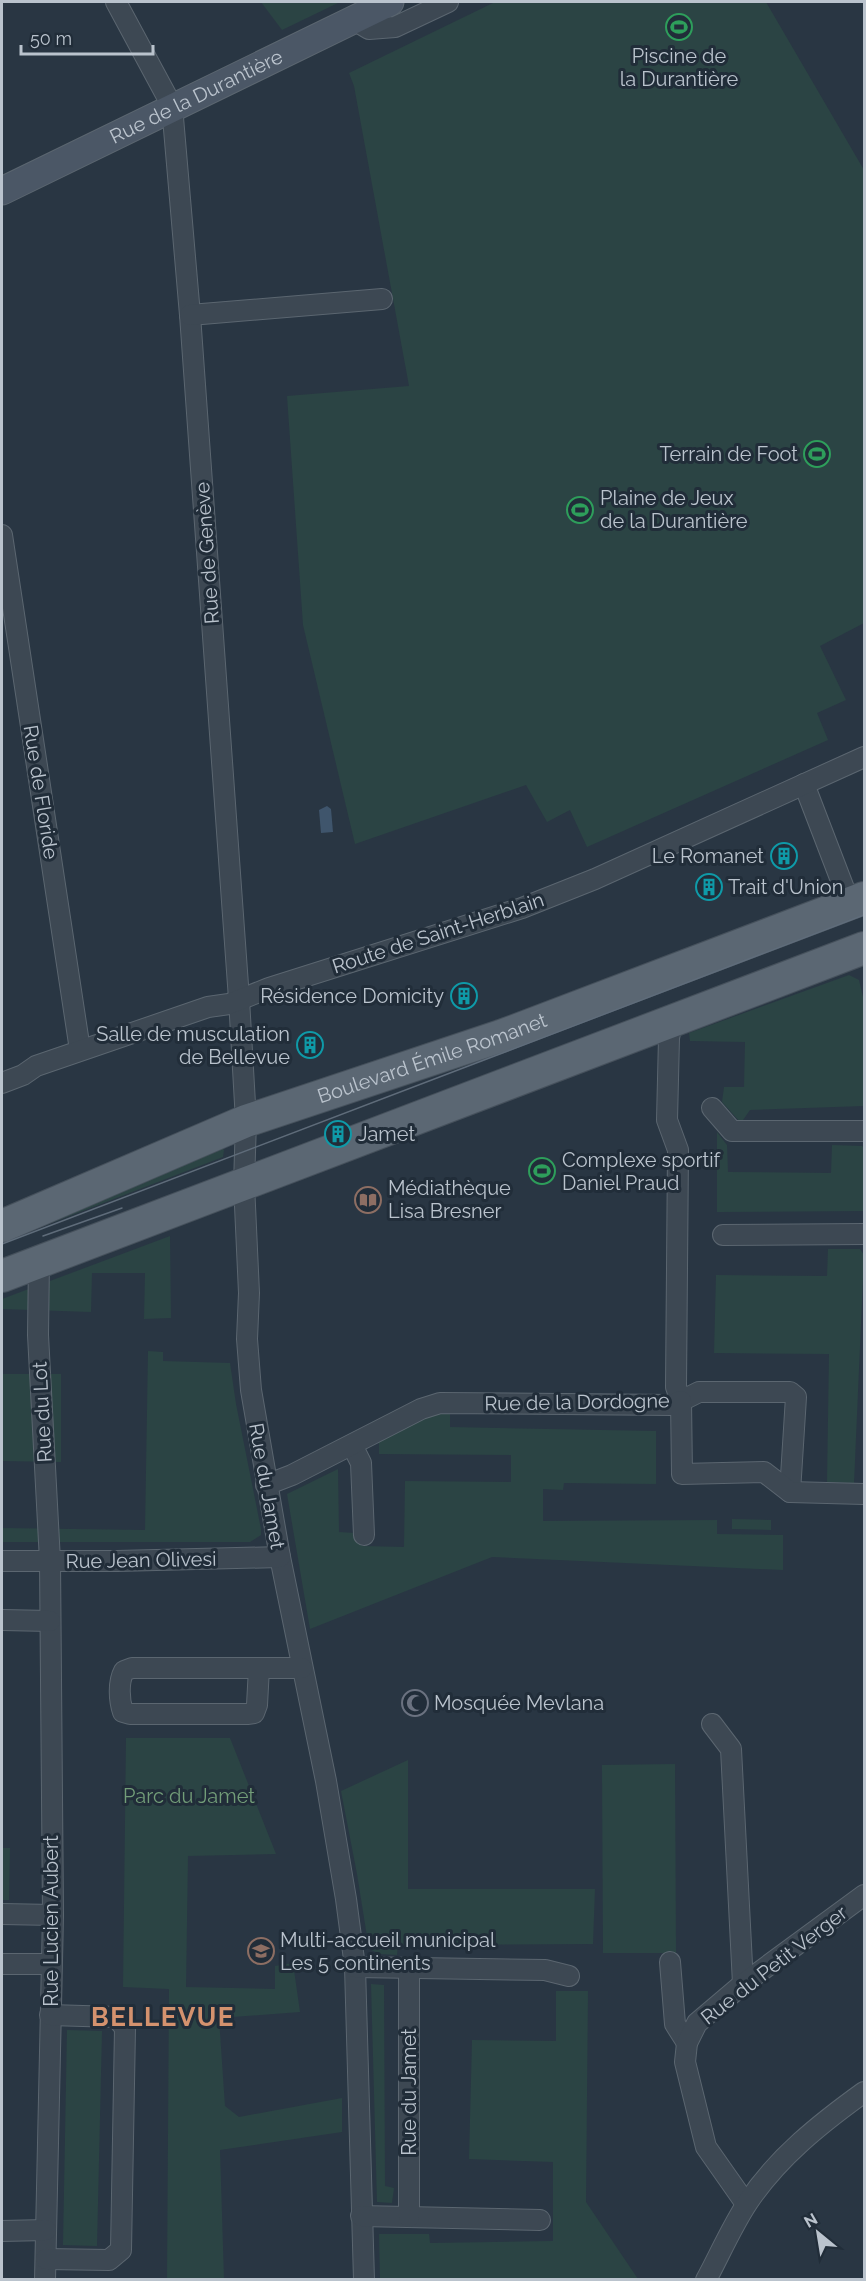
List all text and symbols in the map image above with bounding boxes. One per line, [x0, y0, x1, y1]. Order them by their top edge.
sports icon: Piscine de la Durantière [664, 12, 694, 42]
scale bar [21, 18, 153, 56]
text: 50 m [30, 28, 72, 49]
street label: Rue de la Durantière [106, 44, 287, 149]
place label: Piscine de la Durantière [620, 44, 738, 91]
sports icon: Terrain de Foot [802, 439, 832, 469]
place label: Terrain de Foot [660, 442, 798, 466]
street label: Rue de Genève [190, 481, 224, 625]
place label: Plaine de Jeux de la Durantière [600, 486, 748, 533]
sports icon: Plaine de Jeux de la Durantière [565, 495, 595, 525]
street label: Rue de Floride [19, 723, 63, 861]
building icon: Le Romanet [769, 841, 799, 871]
place label: Le Romanet [652, 844, 764, 868]
building icon: Trait d'Union [694, 872, 724, 902]
place label: Trait d'Union [728, 875, 843, 899]
street label: Route de Saint-Herblain [329, 887, 547, 979]
building icon: Résidence Domicity [449, 981, 479, 1011]
place label: Résidence Domicity [260, 984, 444, 1008]
street label: Boulevard Émile Romanet [314, 1008, 550, 1108]
place label: Salle de musculation de Bellevue [96, 1022, 290, 1069]
building icon: Salle de musculation de Bellevue [295, 1030, 325, 1060]
building icon: Jamet [323, 1119, 353, 1149]
place label: Jamet [358, 1122, 415, 1146]
place label: Complexe sportif Daniel Praud [562, 1148, 722, 1195]
sports icon: Complexe sportif Daniel Praud [527, 1156, 557, 1186]
place label: Médiathèque Lisa Bresner [388, 1176, 511, 1223]
library icon: Médiathèque Lisa Bresner [353, 1185, 383, 1215]
street label: Rue du Lot [27, 1361, 57, 1463]
street label: Rue de la Dordogne [484, 1388, 670, 1416]
street label: Rue du Jamet [244, 1421, 290, 1551]
street label: Rue Jean Olivesi [65, 1547, 217, 1573]
mosque icon: Mosquée Mevlana [400, 1688, 430, 1718]
place label: Mosquée Mevlana [434, 1691, 604, 1715]
park label: Parc du Jamet [123, 1784, 255, 1808]
street label: Rue Lucien Aubert [39, 1835, 63, 2007]
street label: Rue du Petit Verger [696, 1900, 852, 2030]
place label: Multi-accueil municipal Les 5 continents [280, 1928, 496, 1975]
school or university icon: Multi-accueil municipal Les 5 continents [246, 1936, 276, 1966]
district label: BELLEVUE [91, 2002, 235, 2032]
street label: Rue du Jamet [397, 2028, 421, 2156]
north arrow [788, 2203, 848, 2263]
text: N [801, 2209, 821, 2232]

